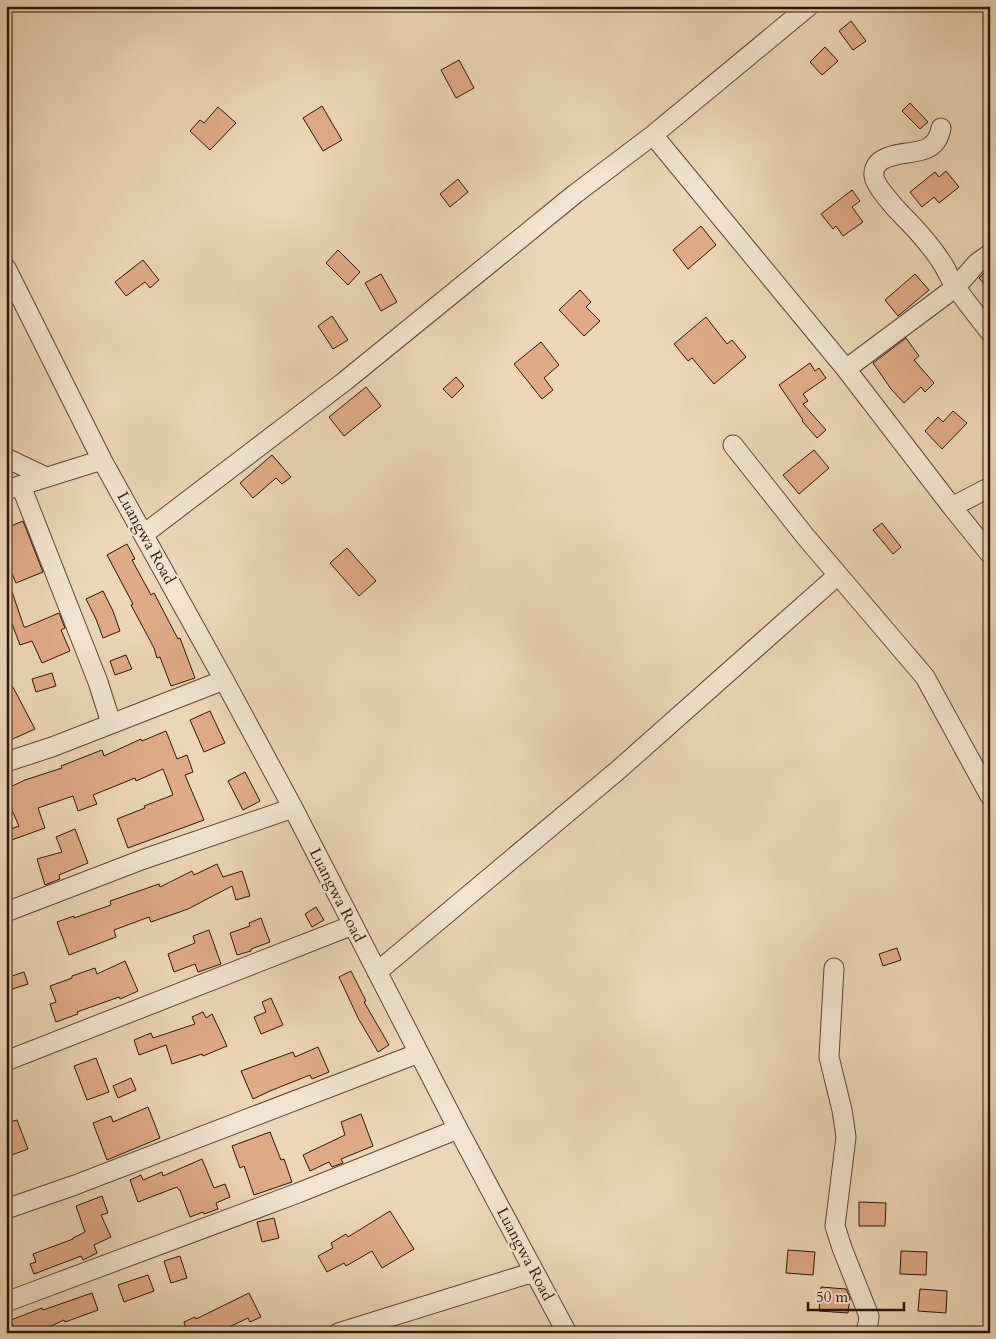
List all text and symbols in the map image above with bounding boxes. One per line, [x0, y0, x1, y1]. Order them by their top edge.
street label: Luangwa Road [111, 488, 181, 589]
street label: Luangwa Road [304, 844, 370, 946]
street label: Luangwa Road [491, 1204, 559, 1305]
scale bar [808, 1279, 905, 1311]
text: 50 m [816, 1287, 848, 1307]

